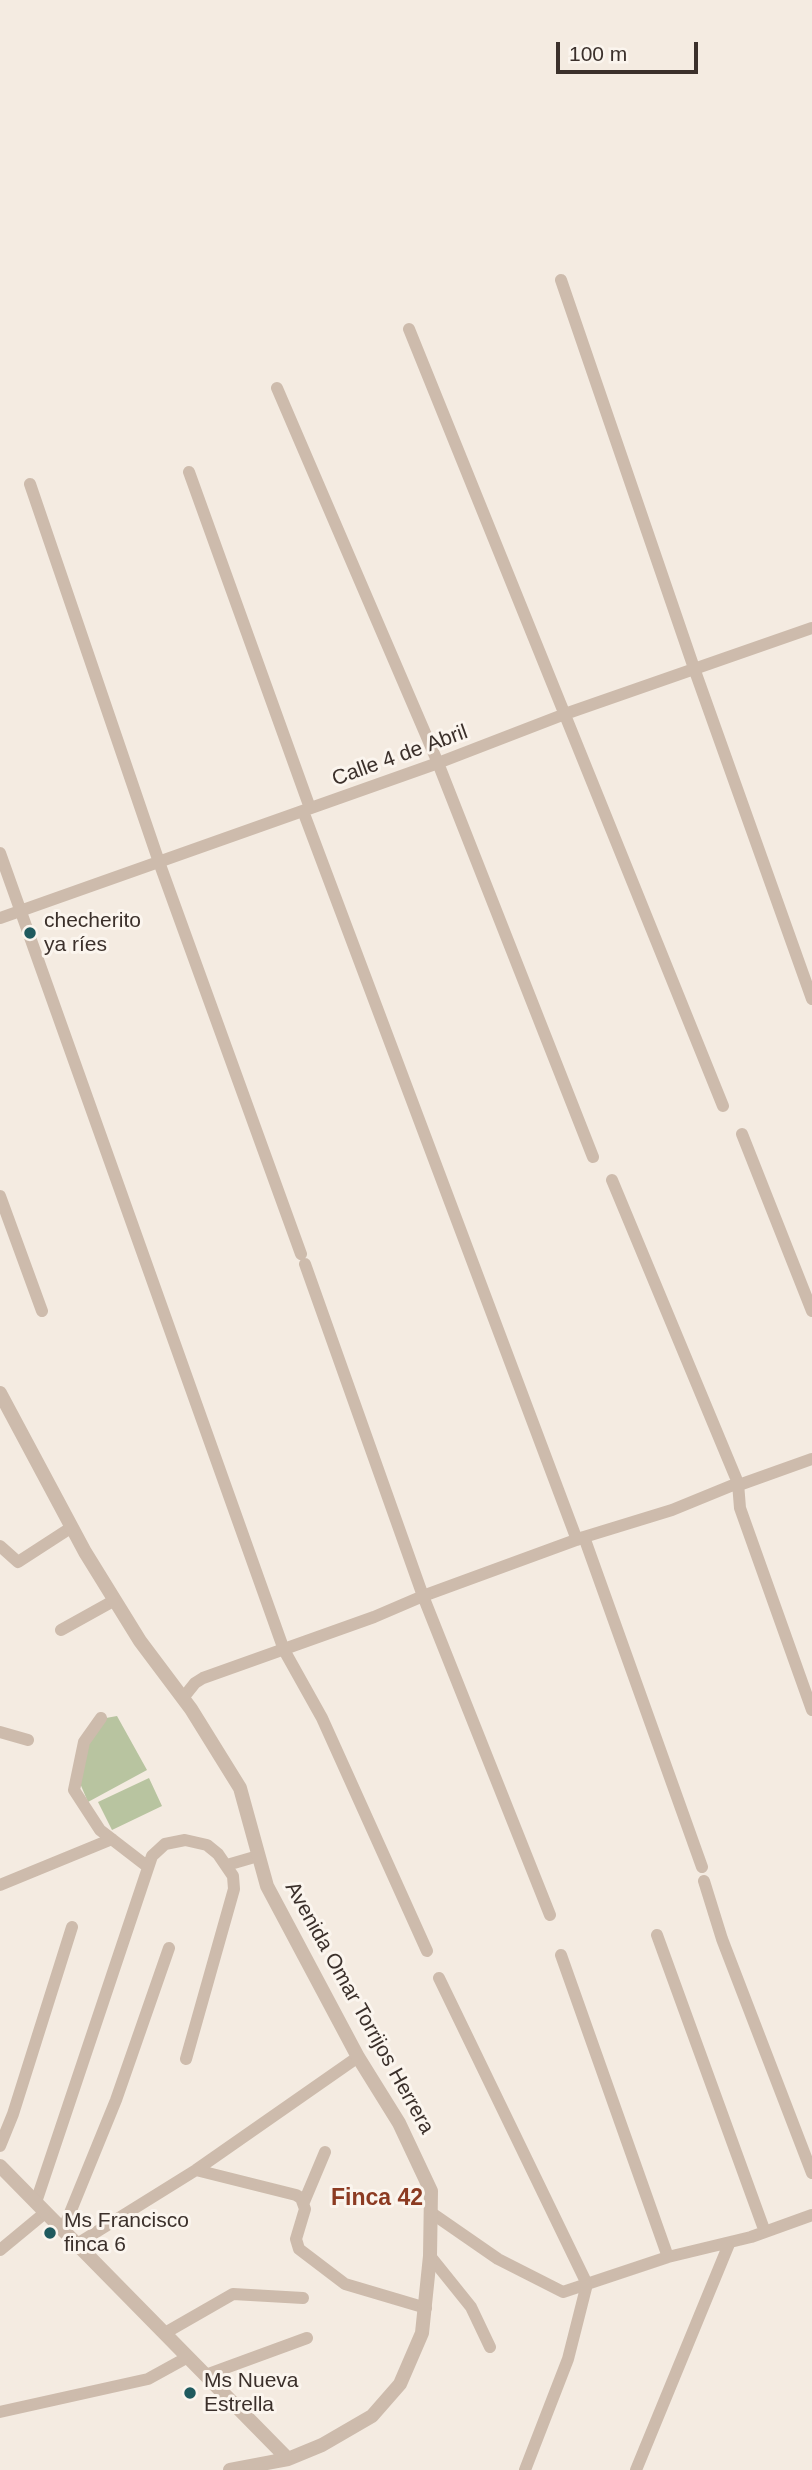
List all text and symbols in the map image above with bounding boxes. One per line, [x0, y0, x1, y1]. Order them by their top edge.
scale bar [560, 28, 702, 72]
text: 100 m [569, 42, 627, 65]
street label: Calle 4 de Abril [329, 720, 471, 792]
place label: checherito ya ríes [44, 908, 141, 958]
marker: checherito ya ríes [22, 925, 38, 941]
street label: Avenida Omar Torrijos Herrera [279, 1878, 439, 2138]
district label: Finca 42 [331, 2185, 423, 2213]
place label: Ms Francisco finca 6 [64, 2208, 189, 2258]
marker: Ms Francisco finca 6 [42, 2225, 58, 2241]
place label: Ms Nueva Estrella [204, 2368, 299, 2418]
marker: Ms Nueva Estrella [182, 2385, 198, 2401]

